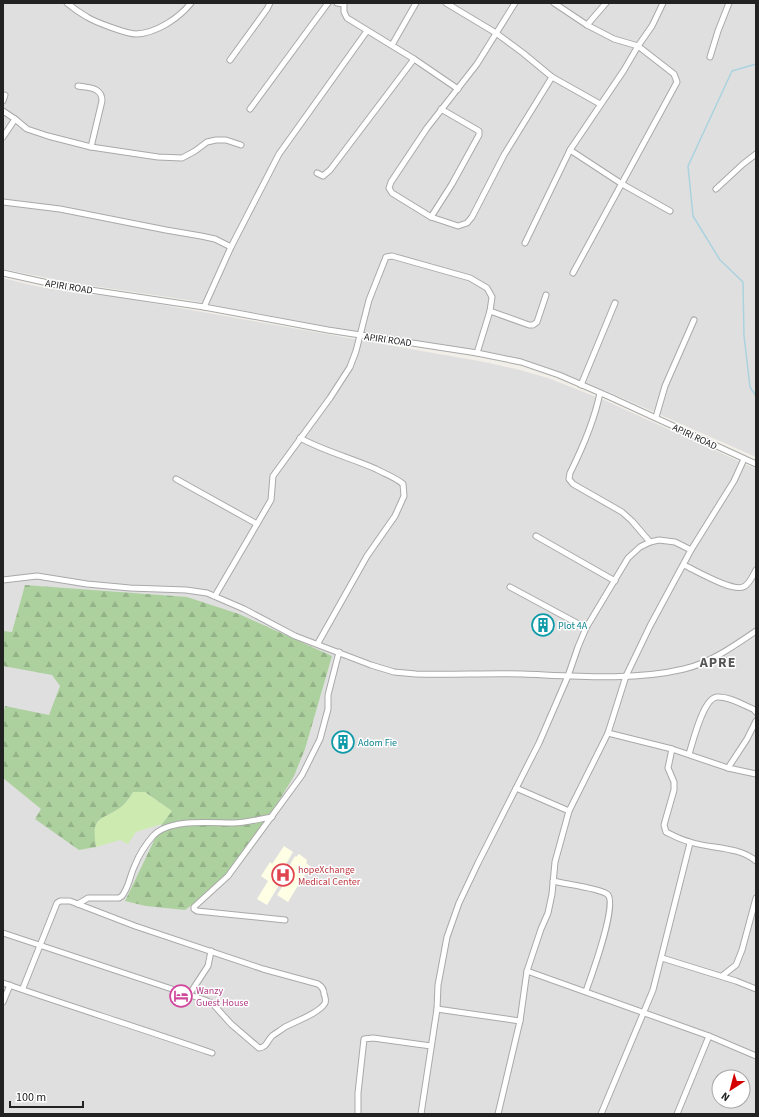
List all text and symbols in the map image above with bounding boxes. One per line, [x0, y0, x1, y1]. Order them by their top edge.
street label: APIRI ROAD [44, 276, 94, 298]
street label: APIRI ROAD [363, 330, 413, 350]
street label: APIRI ROAD [670, 420, 719, 453]
building icon: Plot 4A [530, 612, 556, 638]
place label: Plot 4A [558, 619, 588, 633]
district label: APRE [699, 653, 736, 673]
building icon: Adom Fie [330, 729, 356, 755]
place label: Adom Fie [358, 736, 397, 750]
hospital icon: hopeXchange Medical Center [270, 862, 296, 888]
place label: hopeXchange Medical Center [298, 863, 361, 889]
hotel icon: Wanzy Guest House [168, 983, 194, 1009]
place label: Wanzy Guest House [196, 984, 249, 1010]
north arrow [711, 1069, 751, 1109]
scale bar [10, 1083, 83, 1109]
text: N [718, 1088, 733, 1105]
text: 100 m [16, 1089, 46, 1106]

